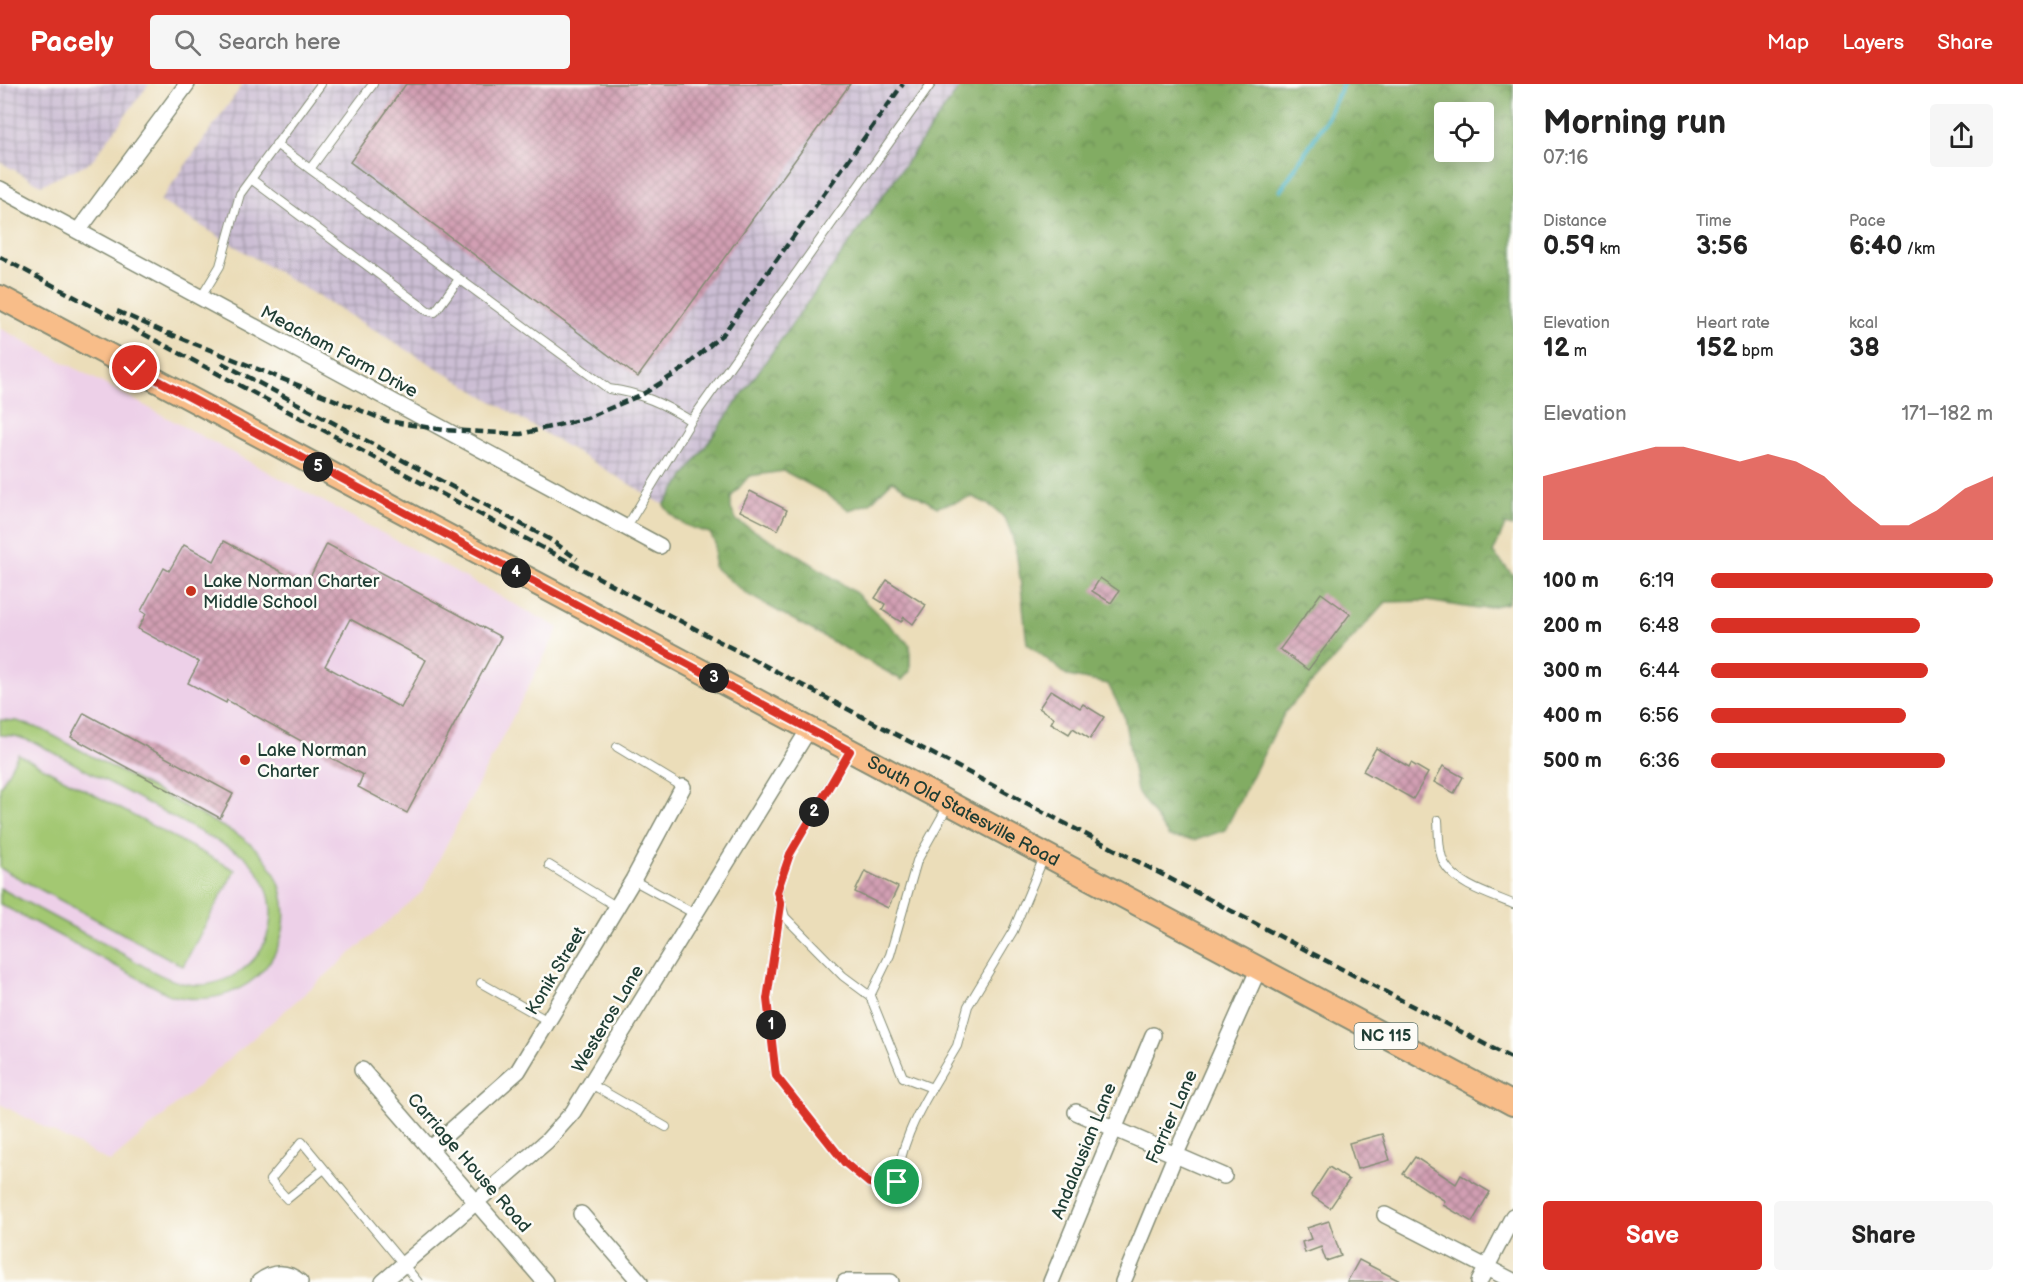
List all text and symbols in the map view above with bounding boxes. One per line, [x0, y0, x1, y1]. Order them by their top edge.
search box [150, 15, 570, 69]
text: Pacely [30, 26, 114, 59]
icon: search [171, 26, 204, 59]
text: Search here [219, 29, 341, 56]
text: Map [1767, 30, 1809, 55]
text: Layers [1842, 30, 1904, 55]
text: Share [1937, 30, 1993, 55]
map controls [1434, 102, 1494, 162]
button: locate [1434, 102, 1494, 162]
text: Morning run [1543, 103, 1726, 143]
button: share [1930, 104, 1993, 167]
text: 07:16 [1543, 146, 1589, 170]
text: Distance [1543, 212, 1607, 231]
text: Time [1696, 212, 1731, 231]
text: Pace [1849, 212, 1885, 231]
text: 0.59 [1543, 231, 1595, 262]
text: 3:56 [1696, 231, 1748, 262]
text: 6:40 [1849, 231, 1903, 262]
text: km [1595, 240, 1621, 259]
text: /km [1903, 240, 1935, 259]
street label: Meacham Farm Drive [257, 302, 421, 402]
text: Elevation [1543, 314, 1610, 333]
text: Heart rate [1696, 314, 1770, 333]
text: kcal [1849, 314, 1878, 333]
text: 12 [1543, 333, 1570, 364]
text: 152 [1696, 333, 1738, 364]
text: 38 [1849, 333, 1880, 364]
pin [109, 342, 160, 393]
text: m [1570, 342, 1587, 361]
text: bpm [1738, 342, 1773, 361]
icon: check [118, 351, 151, 384]
text: Elevation [1543, 402, 1626, 426]
text: 171–182 m [1901, 402, 1993, 426]
pin: 5 [303, 452, 333, 482]
text: 5 [313, 457, 323, 476]
pin: 4 [501, 558, 531, 588]
text: 4 [511, 563, 521, 582]
text: 100 m [1543, 569, 1599, 593]
text: 6:19 [1639, 569, 1675, 593]
place label: Lake Norman Charter Middle School [203, 571, 380, 613]
marker: Lake Norman Charter Middle School [184, 584, 198, 598]
text: 200 m [1543, 614, 1602, 638]
text: 6:48 [1639, 614, 1679, 638]
text: 300 m [1543, 659, 1602, 683]
text: 6:44 [1639, 659, 1680, 683]
pin: 3 [699, 663, 729, 693]
text: 3 [709, 668, 719, 687]
text: 400 m [1543, 704, 1602, 728]
text: 6:56 [1639, 704, 1679, 728]
place label: Lake Norman Charter [257, 740, 367, 782]
text: 500 m [1543, 749, 1602, 773]
text: 6:36 [1639, 749, 1680, 773]
street label: South Old Statesville Road [864, 751, 1063, 871]
marker: Lake Norman Charter [238, 753, 252, 767]
pin: 2 [799, 797, 829, 827]
text: 2 [809, 802, 819, 821]
street label: Konik Street [522, 923, 591, 1019]
street label: Westeros Lane [568, 961, 648, 1077]
pin: 1 [756, 1010, 786, 1040]
text: 1 [768, 1015, 774, 1034]
road number: NC 115 [1354, 1023, 1418, 1049]
street label: Farrier Lane [1142, 1067, 1202, 1167]
street label: Andalausian Lane [1047, 1080, 1121, 1222]
street label: Carriage House Road [403, 1089, 535, 1237]
pin [871, 1156, 922, 1207]
icon: arrive [880, 1165, 913, 1198]
button: Save [1543, 1201, 1762, 1270]
button: Share [1774, 1201, 1993, 1270]

